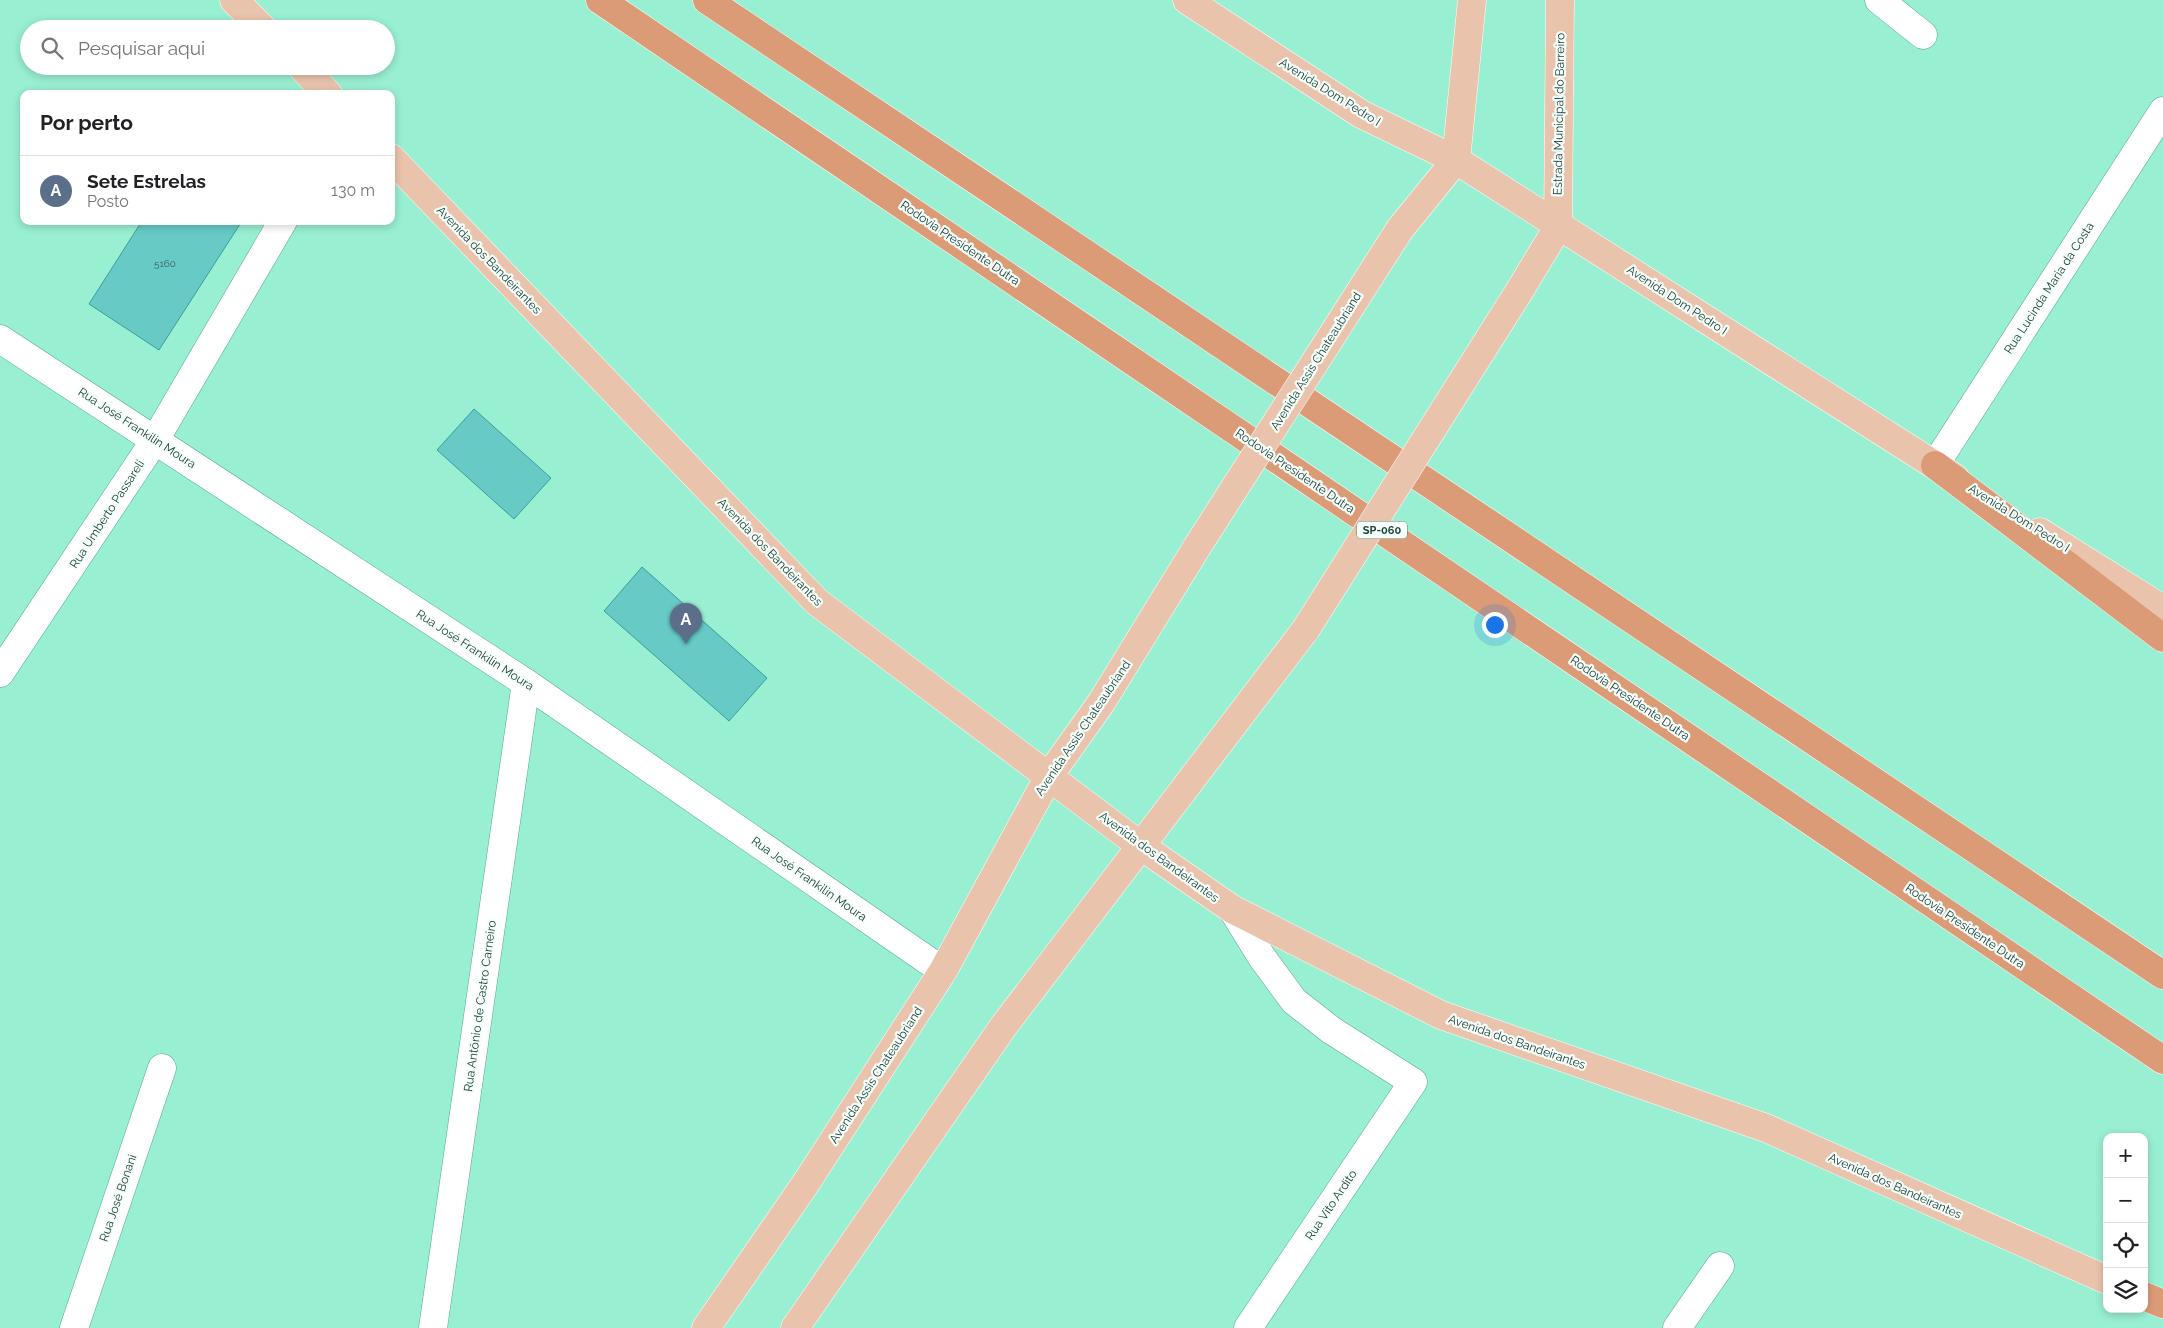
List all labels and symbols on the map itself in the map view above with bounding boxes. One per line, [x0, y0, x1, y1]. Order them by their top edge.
street label: Estrada Municipal do Barreiro [1551, 33, 1567, 195]
street label: Avenida Dom Pedro I [1277, 55, 1383, 129]
street label: Rodovia Presidente Dutra [898, 198, 1022, 288]
street label: Avenida dos Bandeirantes [434, 203, 544, 317]
street label: Rua Lucinda Maria da Costa [2001, 220, 2097, 356]
house number: 5160 [154, 258, 176, 269]
street label: Avenida Dom Pedro I [1624, 262, 1730, 338]
street label: Avenida Assis Chateaubriand [1268, 289, 1364, 433]
street label: Rua José Frankilin Moura [76, 385, 198, 471]
street label: Rodovia Presidente Dutra [1233, 426, 1357, 516]
street label: Rua Umberto Passareli [67, 457, 147, 571]
street label: Avenida Dom Pedro I [1966, 481, 2072, 555]
street label: Avenida dos Bandeirantes [715, 495, 825, 609]
road number: SP-060 [1357, 522, 1407, 538]
pin: A [670, 603, 702, 644]
street label: Rua José Frankilin Moura [414, 607, 536, 693]
your location [1482, 612, 1508, 638]
street label: Rodovia Presidente Dutra [1568, 653, 1692, 743]
street label: Avenida Assis Chateaubriand [1032, 658, 1134, 798]
street label: Avenida dos Bandeirantes [1097, 809, 1222, 905]
street label: Rua José Frankilin Moura [749, 834, 869, 924]
street label: Rodovia Presidente Dutra [1903, 881, 2027, 971]
street label: Rua Antônio de Castro Carneiro [461, 919, 499, 1093]
street label: Avenida Assis Chateaubriand [827, 1004, 925, 1146]
street label: Avenida dos Bandeirantes [1447, 1012, 1588, 1072]
street label: Avenida dos Bandeirantes [1826, 1150, 1964, 1222]
street label: Rua José Bonani [97, 1153, 139, 1243]
street label: Rua Vito Ardito [1302, 1167, 1360, 1243]

